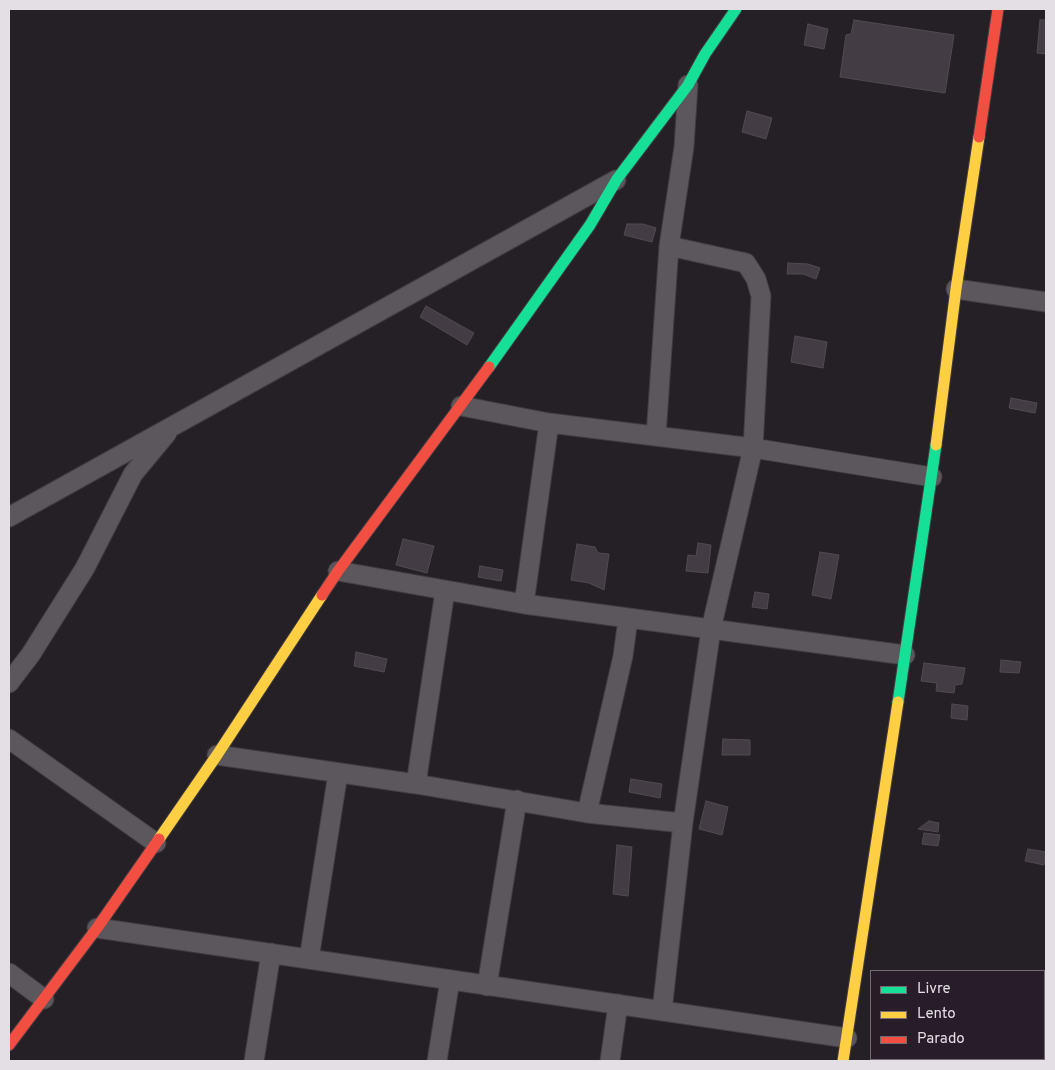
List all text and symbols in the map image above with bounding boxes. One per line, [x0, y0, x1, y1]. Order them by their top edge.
legend [870, 970, 1045, 1060]
text: Livre [917, 980, 951, 999]
text: Lento [917, 1005, 956, 1024]
text: Parado [917, 1030, 965, 1049]

